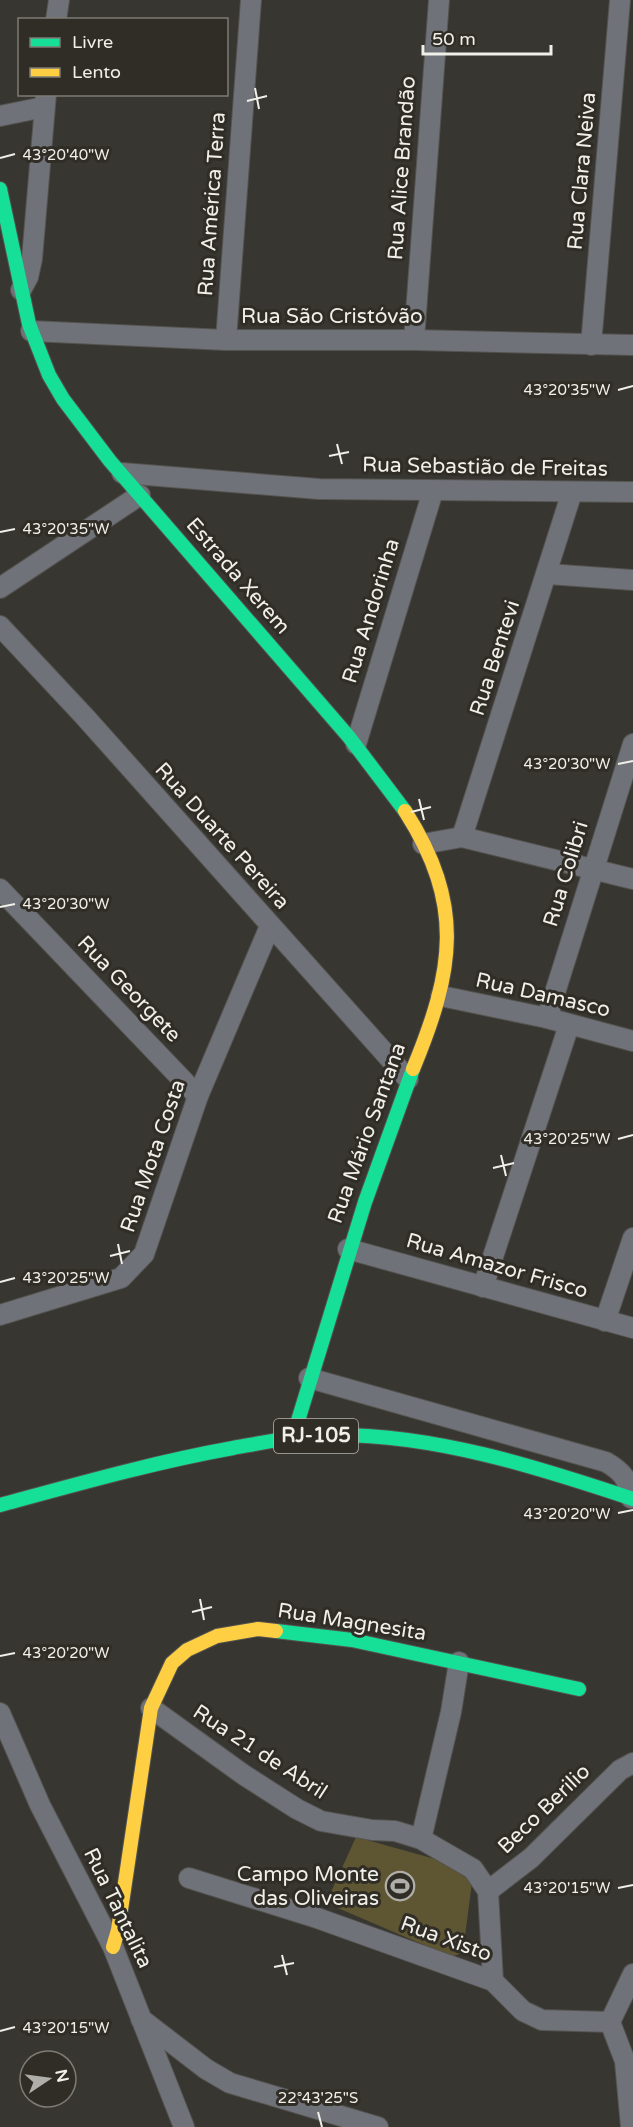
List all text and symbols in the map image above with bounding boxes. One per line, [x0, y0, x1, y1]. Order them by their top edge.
legend [18, 18, 228, 96]
scale bar [423, 18, 550, 56]
text: 50 m [432, 28, 476, 50]
text: Livre [72, 31, 113, 53]
text: Lento [72, 61, 121, 83]
street label: Rua Alice Brandão [383, 75, 421, 261]
street label: Rua Clara Neiva [563, 91, 601, 251]
street label: Rua América Terra [193, 111, 231, 297]
text: 43°20'40"W [23, 146, 109, 164]
street label: Rua São Cristóvão [241, 304, 423, 329]
text: 43°20'35"W [524, 381, 610, 399]
street label: Rua Sebastião de Freitas [362, 452, 608, 482]
street label: Estrada Xerem [181, 513, 295, 639]
text: 43°20'35"W [23, 520, 109, 538]
street label: Rua Andorinha [337, 536, 405, 686]
street label: Rua Bentevi [465, 597, 525, 719]
text: 43°20'30"W [524, 755, 610, 773]
street label: Rua Duarte Pereira [150, 757, 294, 915]
street label: Rua Colibri [538, 818, 594, 930]
text: 43°20'30"W [23, 895, 109, 913]
street label: Rua Georgete [72, 931, 186, 1047]
street label: Rua Damasco [473, 967, 613, 1023]
street label: Rua Mário Santana [323, 1039, 411, 1227]
street label: Rua Mota Costa [115, 1076, 191, 1236]
text: 43°20'25"W [524, 1130, 610, 1148]
street label: Rua Amazor Frisco [403, 1228, 591, 1304]
text: 43°20'25"W [23, 1269, 109, 1287]
road number: RJ-105 [274, 1419, 358, 1453]
text: 43°20'20"W [524, 1505, 610, 1523]
street label: Rua Magnesita [276, 1598, 428, 1646]
text: 43°20'20"W [23, 1644, 109, 1662]
street label: Rua 21 de Abril [188, 1699, 332, 1805]
street label: Beco Berilio [493, 1759, 595, 1859]
street label: Rua Tantalita [78, 1844, 158, 1972]
place label: Campo Monte das Oliveiras [237, 1862, 379, 1911]
sports icon: Campo Monte das Oliveiras [384, 1870, 416, 1902]
text: 43°20'15"W [524, 1879, 610, 1897]
street label: Rua Xisto [397, 1911, 495, 1967]
text: 43°20'15"W [23, 2019, 109, 2037]
north arrow [18, 2049, 78, 2109]
text: N [50, 2067, 73, 2084]
text: 22°43'25"S [278, 2089, 358, 2107]

